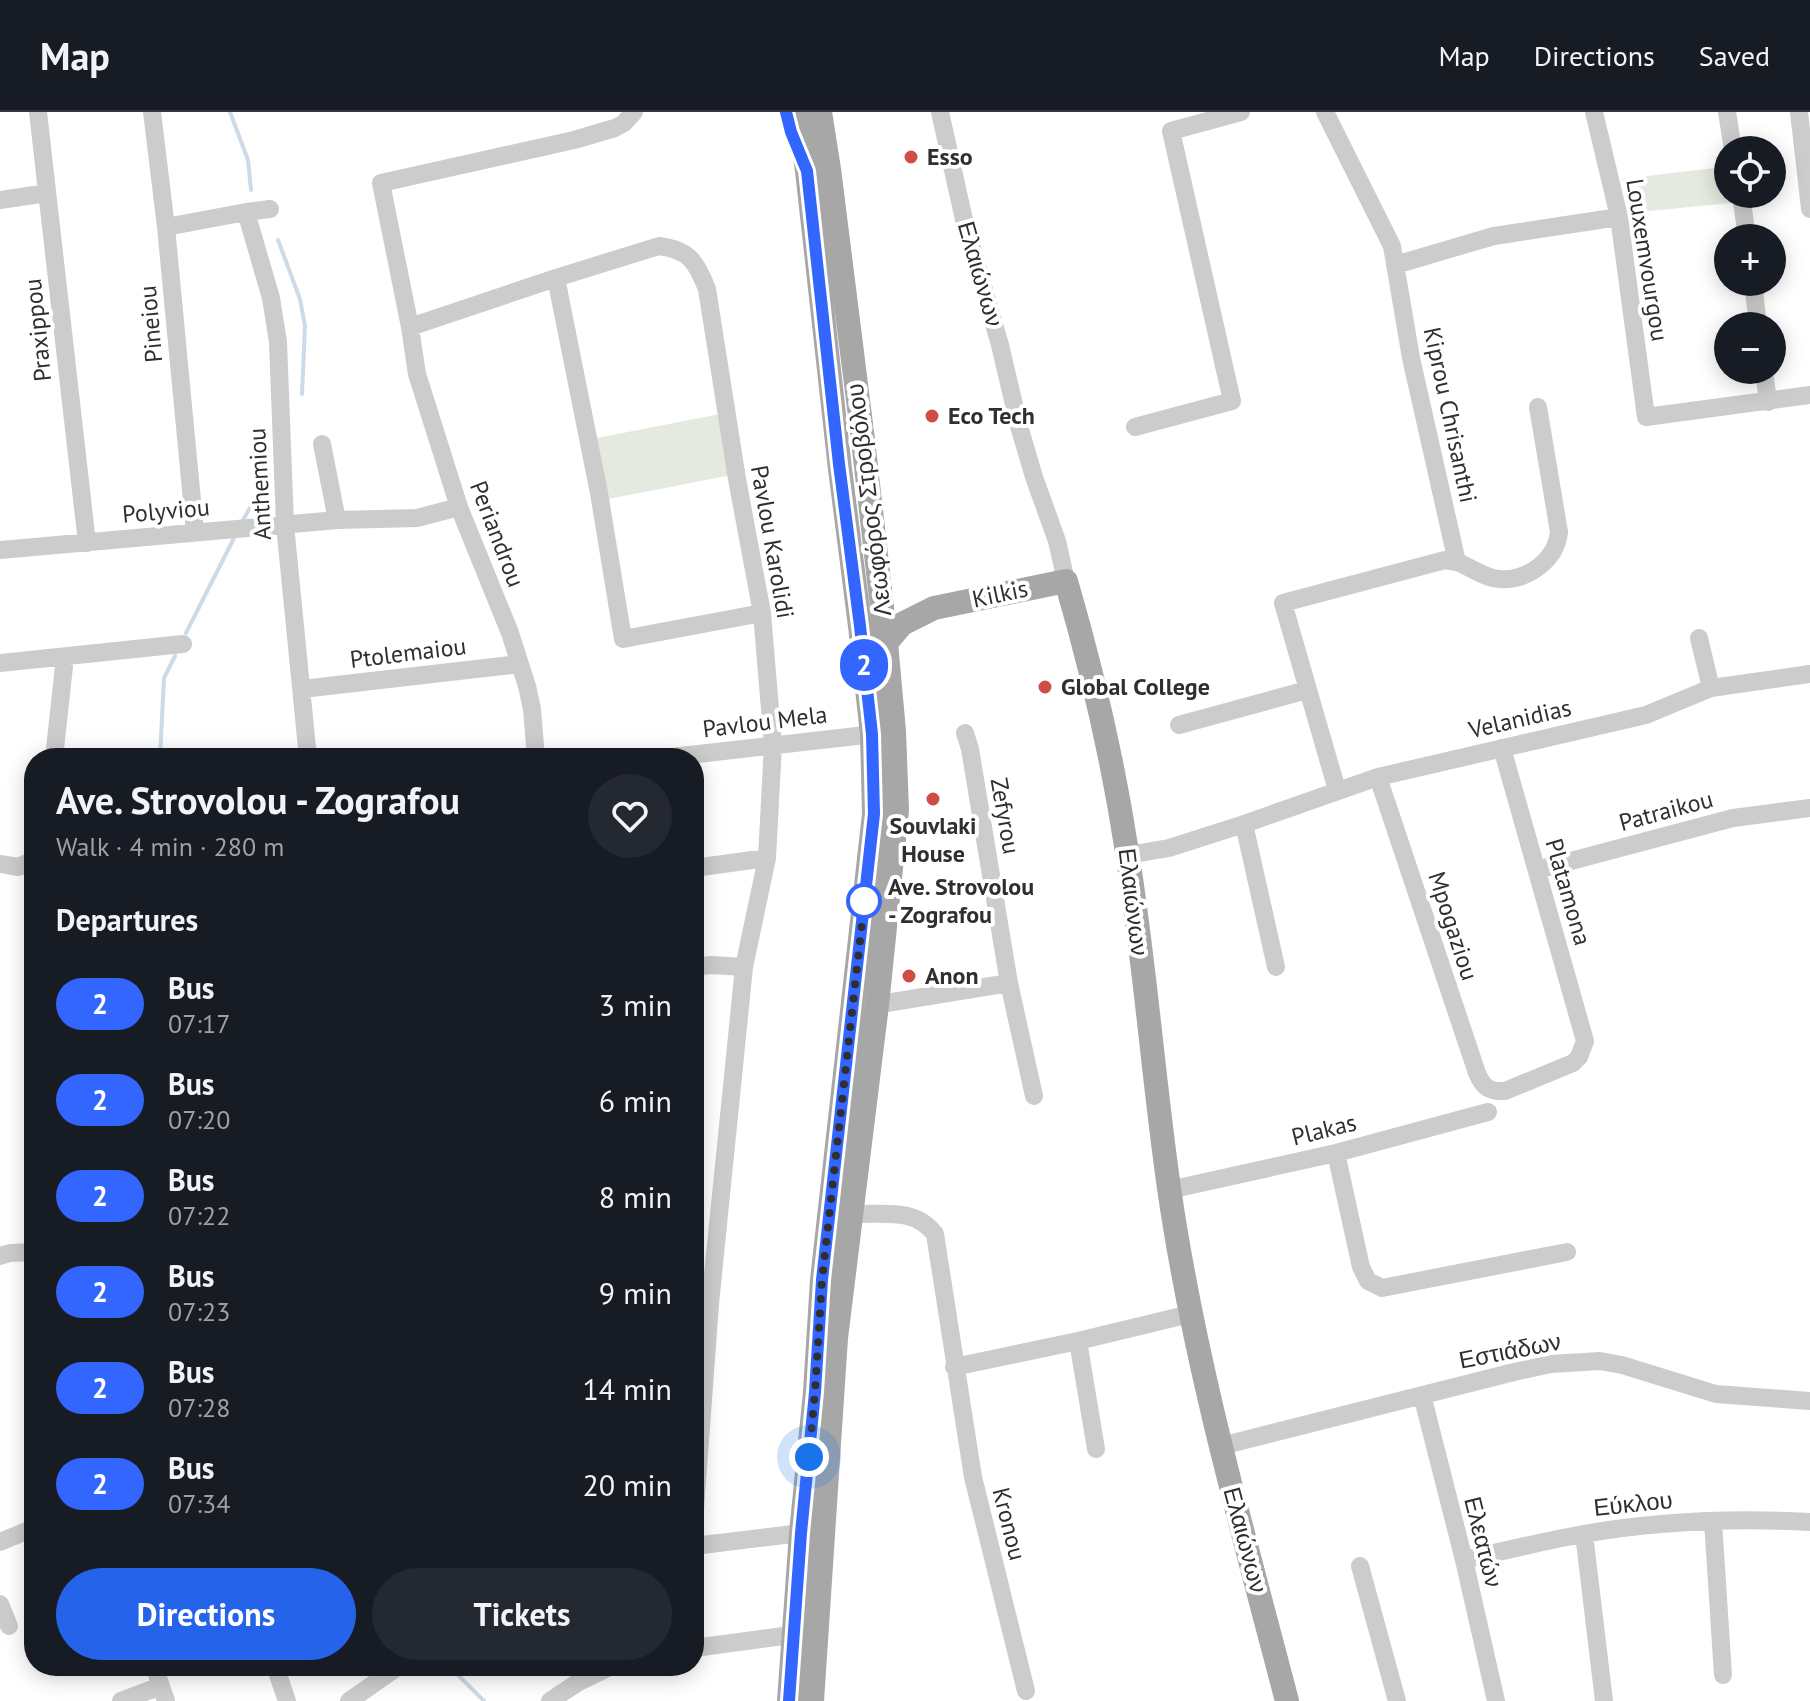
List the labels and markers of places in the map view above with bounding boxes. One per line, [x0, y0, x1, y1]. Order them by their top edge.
place label: Esso [927, 141, 973, 172]
marker: Esso [902, 148, 920, 166]
place label: Eco Tech [948, 400, 1035, 431]
marker: Eco Tech [923, 407, 941, 425]
place label: Global College [1061, 671, 1210, 702]
marker: Global College [1036, 678, 1054, 696]
marker: Souvlaki House [924, 790, 942, 808]
place label: Souvlaki House [889, 810, 977, 869]
place label: Ave. Strovolou - Zografou [888, 871, 1034, 930]
marker: Ave. Strovolou - Zografou [847, 884, 881, 918]
place label: Anon [925, 960, 979, 991]
marker: Anon [900, 967, 918, 985]

